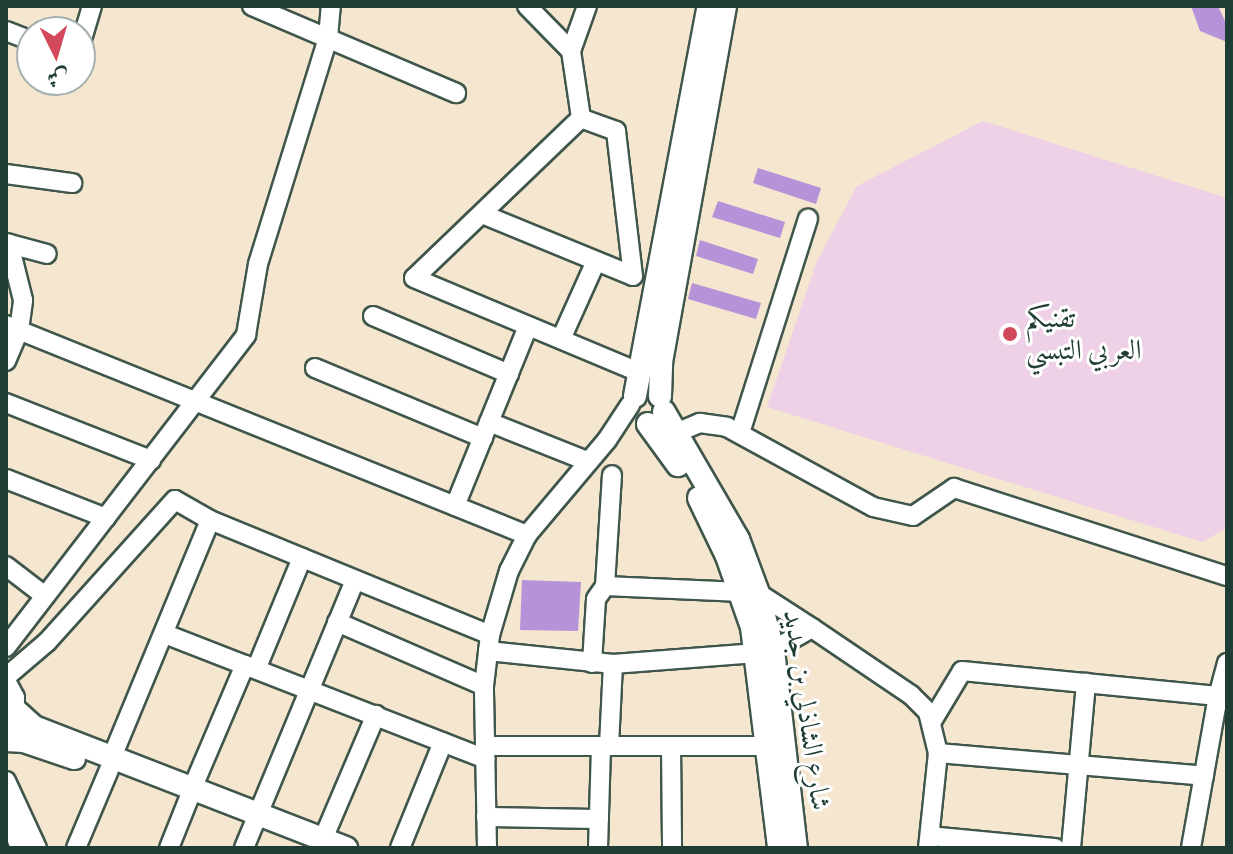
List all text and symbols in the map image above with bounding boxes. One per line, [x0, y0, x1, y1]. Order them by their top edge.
north arrow [16, 16, 96, 96]
text: ش [46, 64, 70, 93]
place label: تقنيكم العربي التبسي [1026, 301, 1141, 367]
marker: تقنيكم العربي التبسي [1001, 325, 1019, 343]
street label: شارع الشاذلي بن جديد [776, 608, 838, 812]

